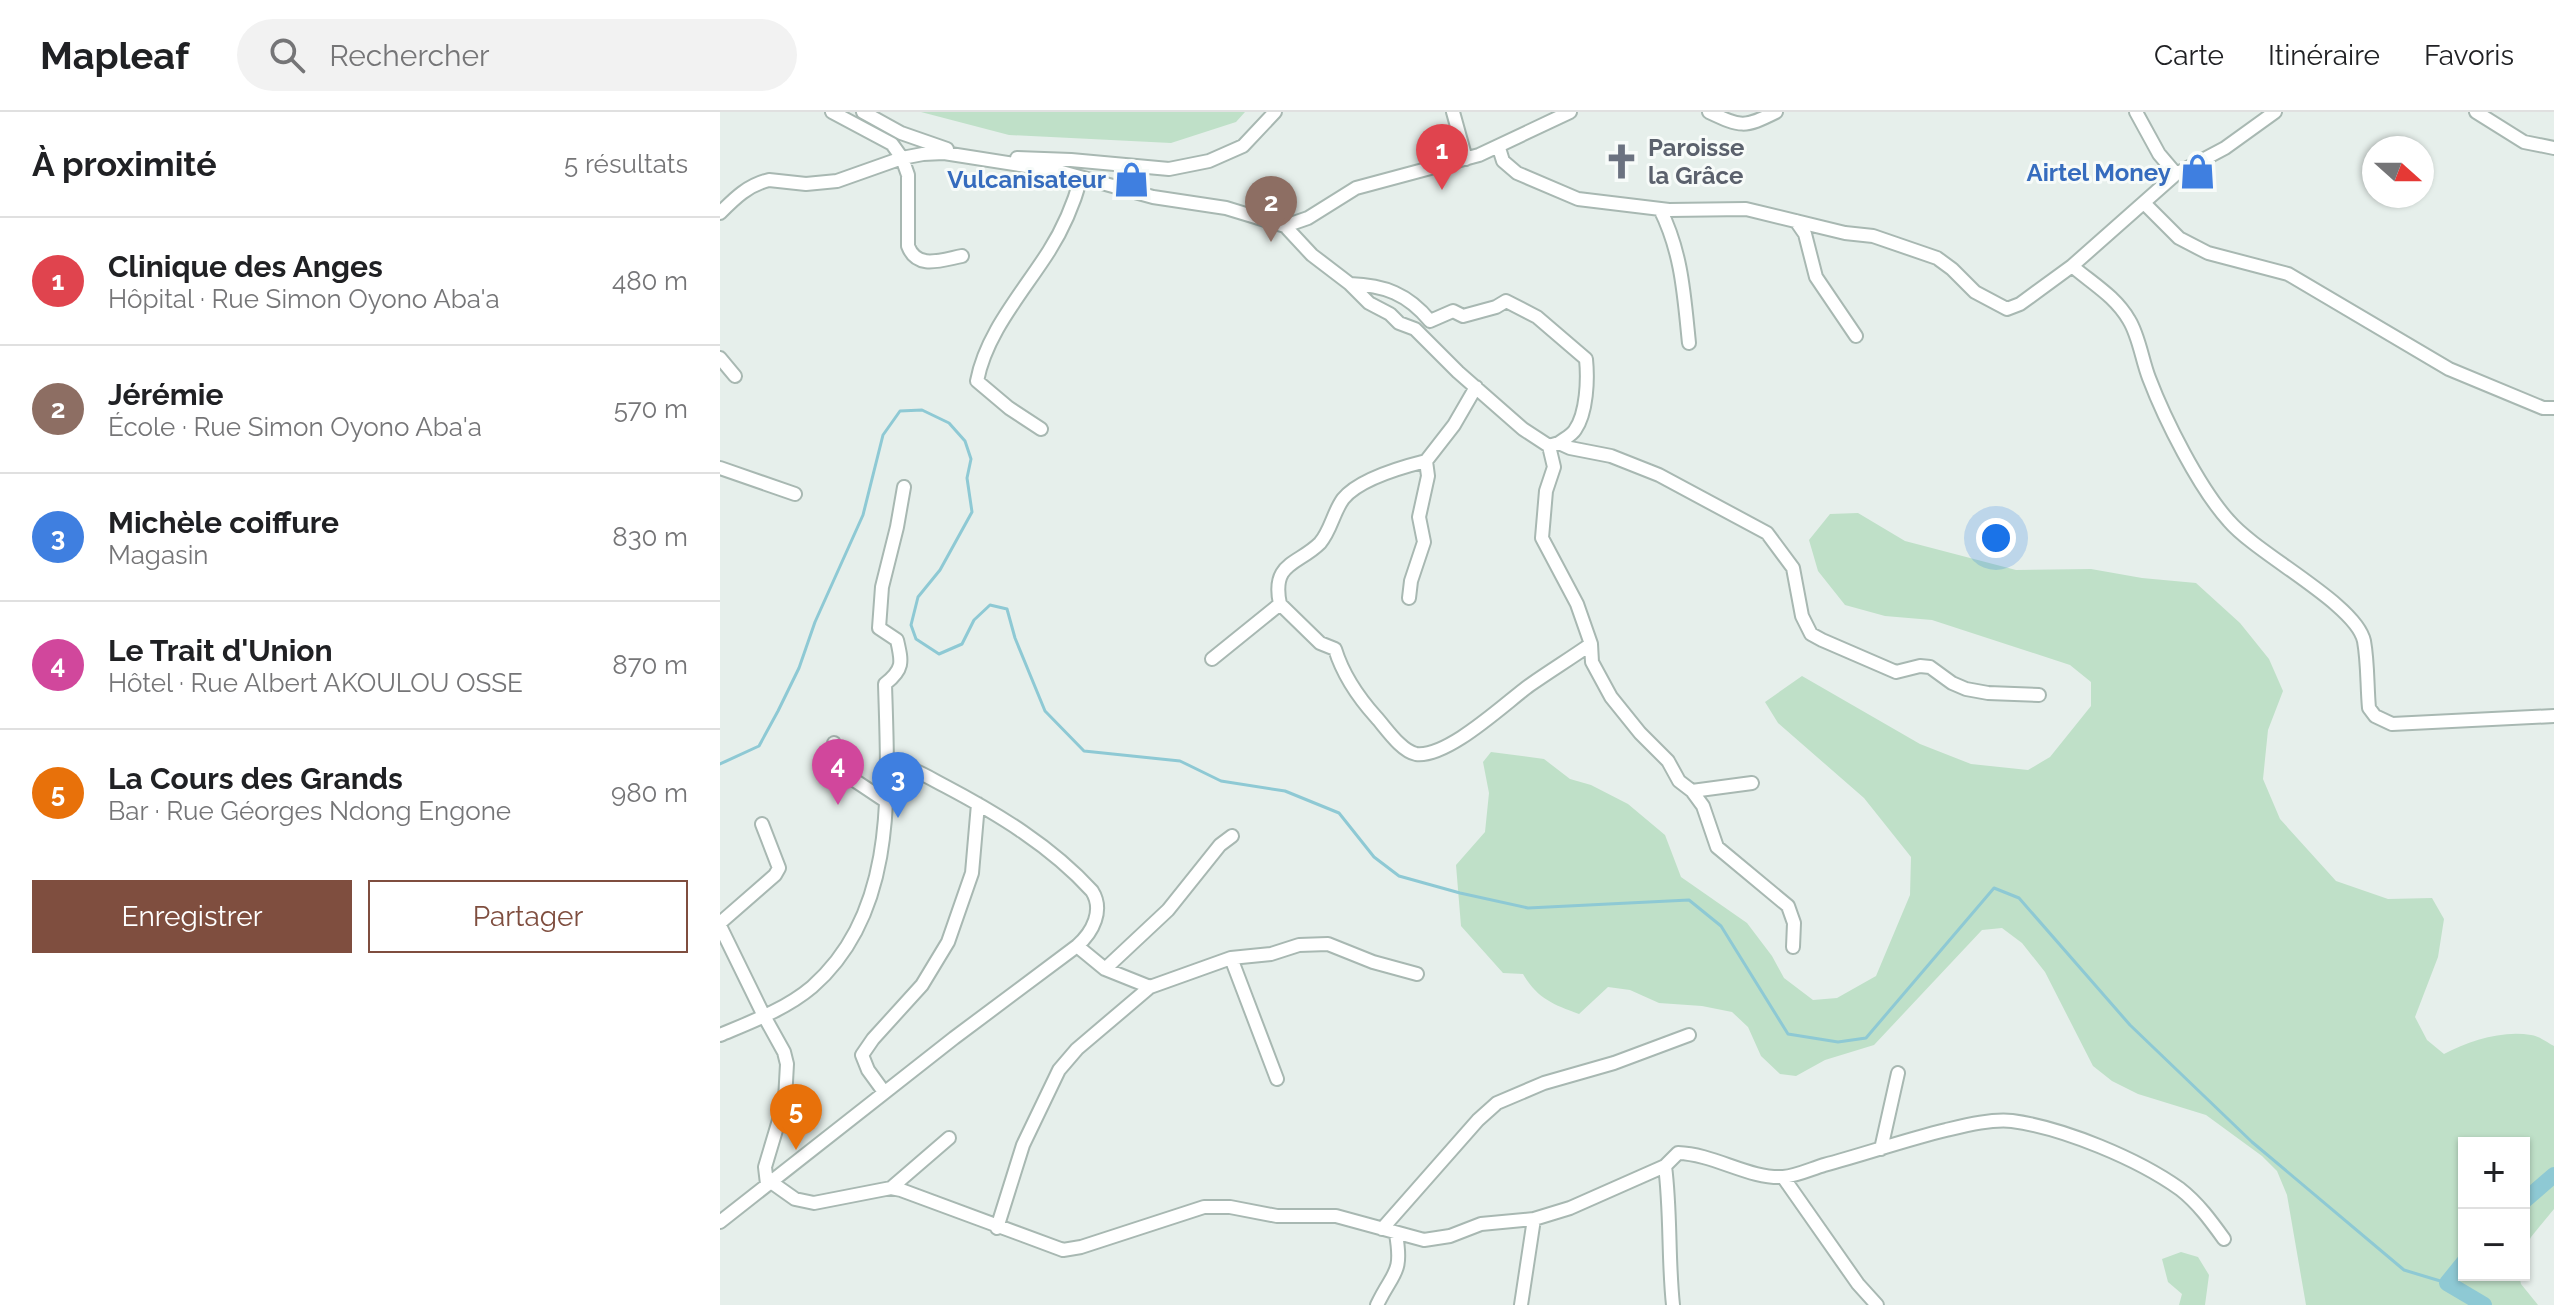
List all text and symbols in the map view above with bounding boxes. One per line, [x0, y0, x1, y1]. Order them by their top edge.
search box [237, 19, 797, 91]
text: Mapleaf [40, 33, 189, 78]
icon: search [265, 33, 309, 77]
text: Rechercher [329, 38, 490, 73]
text: Carte [2154, 39, 2224, 72]
text: Itinéraire [2268, 39, 2380, 72]
text: Favoris [2424, 39, 2514, 72]
pin: 1 [1416, 124, 1468, 190]
place label: Paroisse la Grâce [1648, 133, 1744, 190]
north arrow [2362, 136, 2434, 208]
church icon: Paroisse la Grâce [1603, 142, 1641, 180]
text: À proximité [32, 144, 217, 184]
text: 5 résultats [564, 149, 688, 179]
shop icon: Airtel Money [2178, 153, 2216, 191]
place label: Airtel Money [2027, 158, 2171, 187]
shop icon: Vulcanisateur [1113, 160, 1151, 198]
place label: Vulcanisateur [947, 165, 1106, 194]
pin: 2 [1245, 176, 1297, 242]
text: Clinique des Anges [108, 249, 383, 284]
text: 1 [52, 266, 64, 296]
text: 480 m [612, 266, 688, 296]
text: Hôpital · Rue Simon Oyono Aba'a [108, 284, 500, 314]
text: Jérémie [108, 377, 223, 412]
text: 2 [51, 394, 65, 424]
text: 570 m [614, 394, 688, 424]
text: École · Rue Simon Oyono Aba'a [108, 412, 482, 442]
text: Michèle coiffure [108, 505, 339, 540]
your location [1976, 518, 2016, 558]
text: 3 [51, 522, 65, 552]
text: 830 m [612, 522, 688, 552]
text: Magasin [108, 540, 208, 570]
text: Le Trait d'Union [108, 633, 333, 668]
text: 4 [51, 650, 65, 680]
text: 870 m [612, 650, 688, 680]
text: Hôtel · Rue Albert AKOULOU OSSE [108, 668, 523, 698]
pin: 4 [812, 739, 864, 805]
pin: 3 [872, 752, 924, 818]
text: La Cours des Grands [108, 761, 403, 796]
text: 5 [51, 778, 65, 808]
text: 980 m [611, 778, 688, 808]
text: Bar · Rue Géorges Ndong Engone [108, 796, 511, 826]
button: Enregistrer [32, 880, 352, 953]
button: Partager [368, 880, 688, 953]
pin: 5 [770, 1084, 822, 1150]
map controls [2458, 1137, 2530, 1281]
button: + [2458, 1137, 2530, 1209]
button: − [2458, 1209, 2530, 1281]

